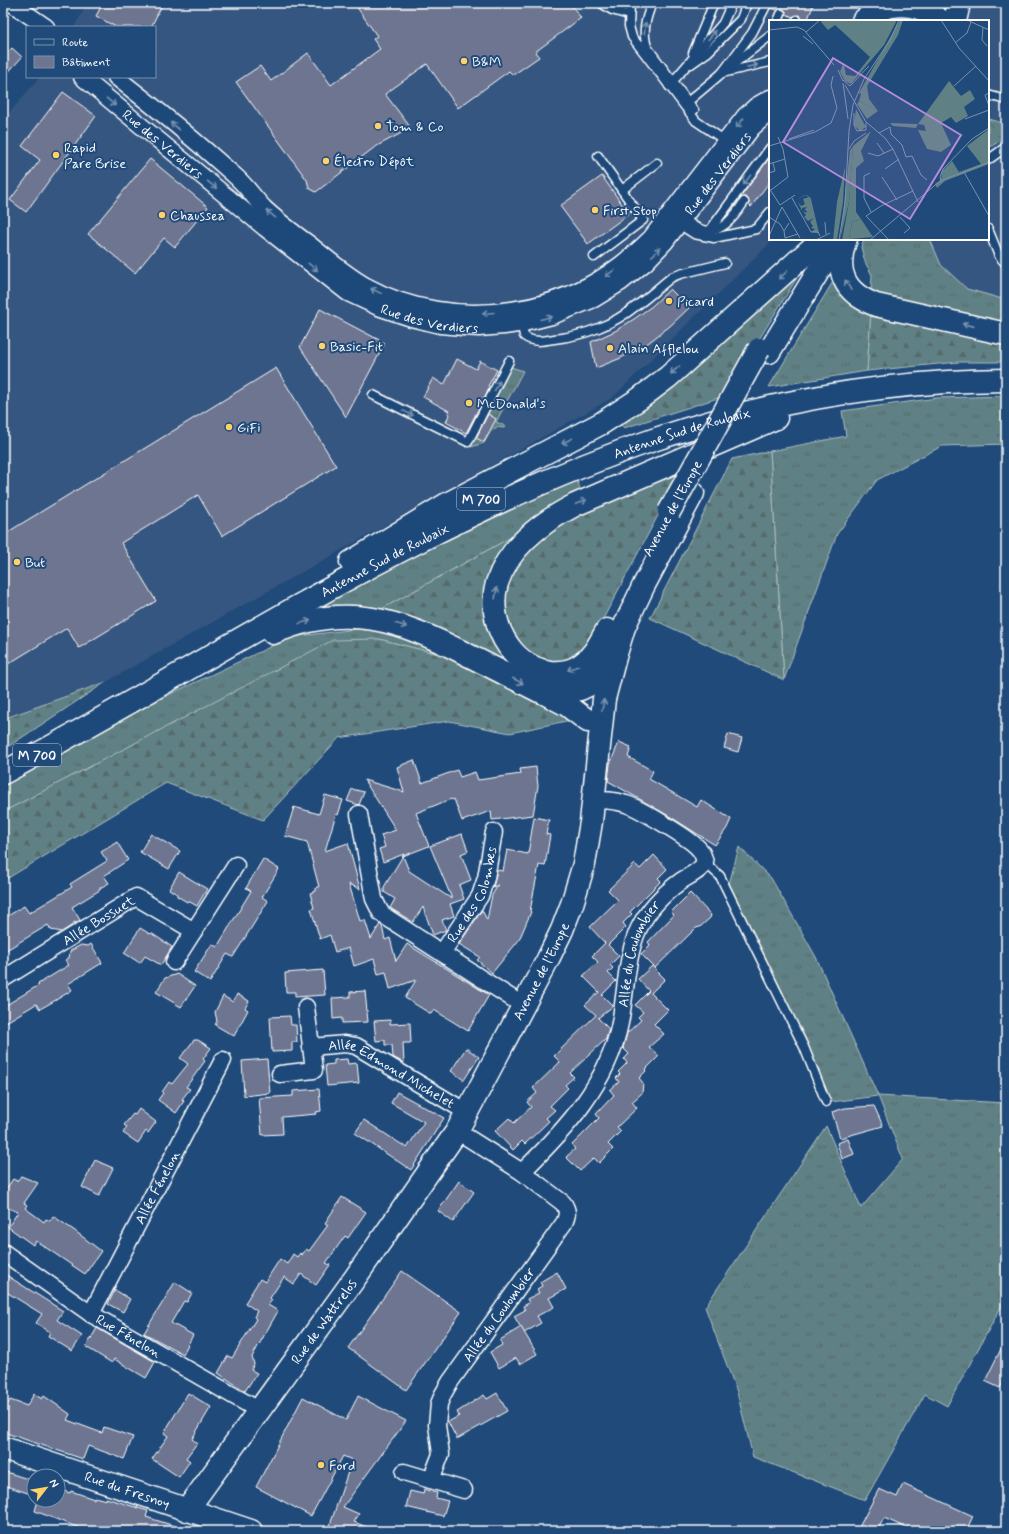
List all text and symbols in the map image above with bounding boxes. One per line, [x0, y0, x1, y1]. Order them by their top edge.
inset map [769, 20, 989, 240]
one-way arrow [641, 22, 649, 35]
legend [26, 26, 156, 78]
one-way arrow [707, 30, 716, 41]
text: Route [62, 35, 88, 51]
place label: B&M [472, 53, 501, 71]
text: Bâtiment [62, 55, 111, 71]
marker: B&M [459, 56, 469, 66]
one-way arrow [745, 62, 758, 70]
one-way arrow [106, 98, 117, 107]
street label: Rue des Verdiers [118, 106, 207, 183]
one-way arrow [736, 117, 745, 128]
place label: Tom & Co [386, 118, 444, 136]
marker: Tom & Co [373, 121, 383, 131]
one-way arrow [170, 122, 181, 131]
street label: Rue des Verdiers [681, 129, 756, 219]
place label: Rapid Pare Brise [64, 139, 126, 173]
marker: Rapid Pare Brise [51, 150, 61, 160]
place label: Électro Dépôt [334, 153, 415, 171]
marker: Électro Dépôt [321, 156, 331, 166]
one-way arrow [743, 174, 751, 185]
one-way arrow [206, 181, 217, 189]
place label: First Stop [603, 202, 657, 220]
marker: First Stop [590, 205, 600, 215]
place label: Chaussea [170, 207, 225, 225]
one-way arrow [266, 209, 277, 218]
marker: Chaussea [157, 210, 167, 220]
one-way arrow [651, 247, 661, 257]
one-way arrow [308, 262, 319, 271]
one-way arrow [604, 269, 615, 277]
one-way arrow [778, 270, 788, 280]
one-way arrow [843, 279, 851, 291]
one-way arrow [370, 286, 382, 294]
place label: Picard [677, 293, 714, 311]
marker: Picard [664, 296, 674, 306]
street label: Rue des Verdiers [378, 300, 479, 338]
one-way arrow [482, 310, 495, 317]
one-way arrow [539, 314, 552, 321]
one-way arrow [962, 321, 975, 329]
place label: Basic-Fit [330, 338, 383, 356]
place label: Alain Afflelou [618, 340, 699, 358]
marker: Basic-Fit [317, 341, 327, 351]
marker: Alain Afflelou [605, 343, 615, 353]
one-way arrow [670, 366, 680, 375]
one-way arrow [494, 380, 501, 392]
place label: McDonald's [477, 395, 546, 413]
marker: McDonald's [464, 398, 474, 408]
street label: Antenne Sud de Roubaix [611, 404, 752, 463]
one-way arrow [402, 410, 414, 417]
place label: GiFi [237, 419, 261, 437]
marker: GiFi [224, 422, 234, 432]
one-way arrow [561, 438, 573, 445]
street label: Avenue de l'Europe [639, 457, 707, 560]
road number: M 700 [457, 488, 505, 510]
one-way arrow [574, 498, 586, 505]
street label: Antenne Sud de Roubaix [318, 520, 452, 602]
place label: But [25, 554, 45, 572]
marker: But [12, 557, 22, 567]
one-way arrow [492, 587, 500, 600]
one-way arrow [298, 617, 311, 625]
one-way arrow [394, 622, 407, 629]
one-way arrow [567, 665, 579, 673]
one-way arrow [512, 677, 524, 685]
one-way arrow [599, 699, 607, 712]
road number: M 700 [13, 744, 61, 766]
street label: Rue des Colombes [444, 845, 501, 946]
street label: Allée Bossuet [59, 892, 139, 950]
street label: Allée du Coulombier [615, 896, 665, 1008]
street label: Avenue de l'Europe [509, 920, 574, 1024]
street label: Allée Edmond Michelet [327, 1036, 458, 1113]
street label: Allée Fénelon [131, 1148, 184, 1228]
street label: Allée du Coulombier [459, 1264, 540, 1366]
street label: Rue de Wattrelos [288, 1275, 362, 1368]
street label: Rue Fénelon [92, 1311, 164, 1362]
place label: Ford [329, 1457, 355, 1475]
marker: Ford [316, 1460, 326, 1470]
north arrow [26, 1468, 66, 1508]
street label: Rue du Fresnoy [82, 1468, 172, 1513]
text: N [46, 1477, 62, 1490]

